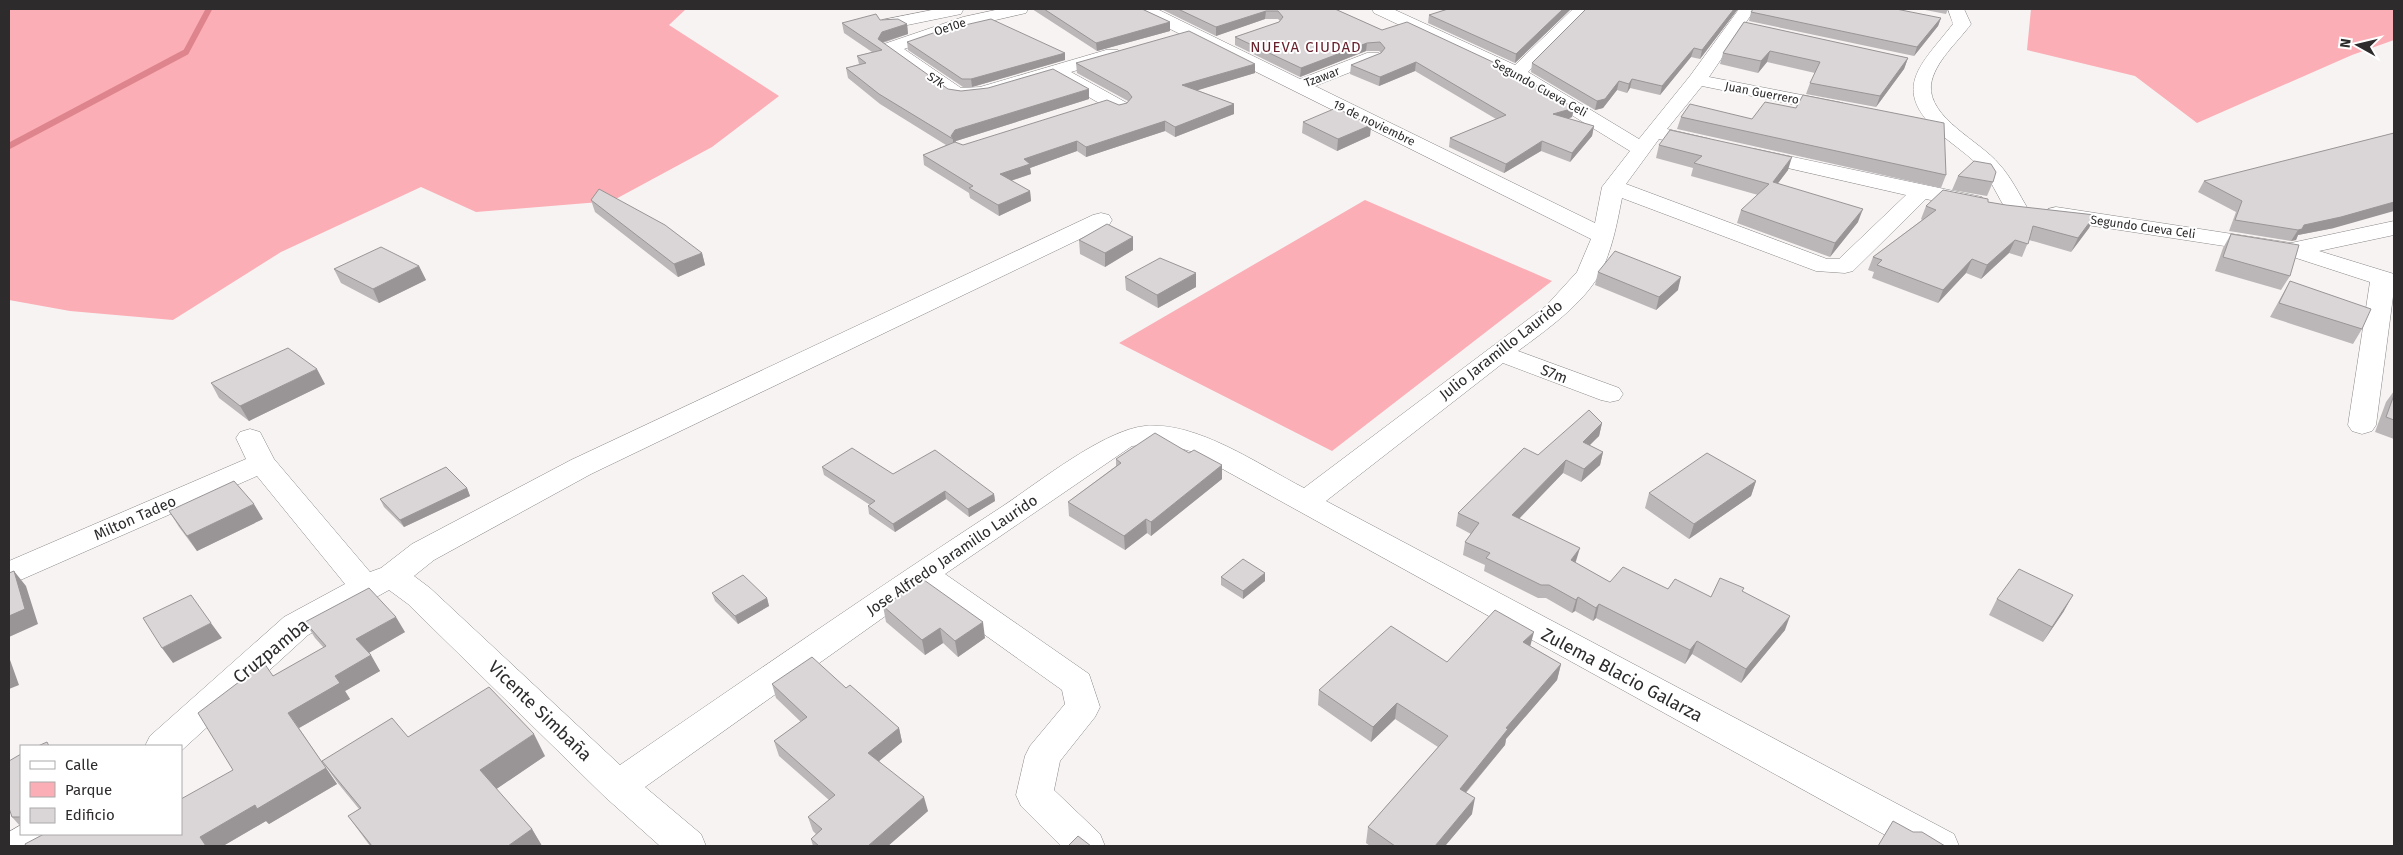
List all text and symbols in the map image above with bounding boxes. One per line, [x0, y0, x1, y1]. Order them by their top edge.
street label: Oe10e [932, 15, 968, 39]
north arrow [2333, 20, 2383, 70]
text: N [2337, 37, 2355, 49]
district label: NUEVA CIUDAD [1250, 38, 1362, 56]
street label: Segundo Cueva Celi [1490, 56, 1590, 120]
street label: Tzawar [1302, 64, 1342, 90]
street label: S7k [925, 69, 948, 91]
street label: Juan Guerrero [1724, 79, 1800, 107]
street label: 19 de noviembre [1331, 97, 1417, 149]
street label: Segundo Cueva Celi [2090, 213, 2196, 241]
street label: Julio Jaramillo Laurido [1436, 296, 1566, 404]
street label: S7m [1538, 361, 1570, 387]
street label: Jose Alfredo Jaramillo Laurido [863, 491, 1041, 619]
street label: Milton Tadeo [91, 492, 179, 544]
street label: Cruzpamba [229, 614, 313, 688]
street label: Zulema Blacio Galarza [1538, 623, 1706, 727]
street label: Vicente Simbaña [484, 656, 596, 766]
legend [20, 745, 182, 835]
text: Calle [65, 756, 98, 774]
text: Parque [65, 781, 112, 799]
text: Edificio [65, 806, 115, 824]

